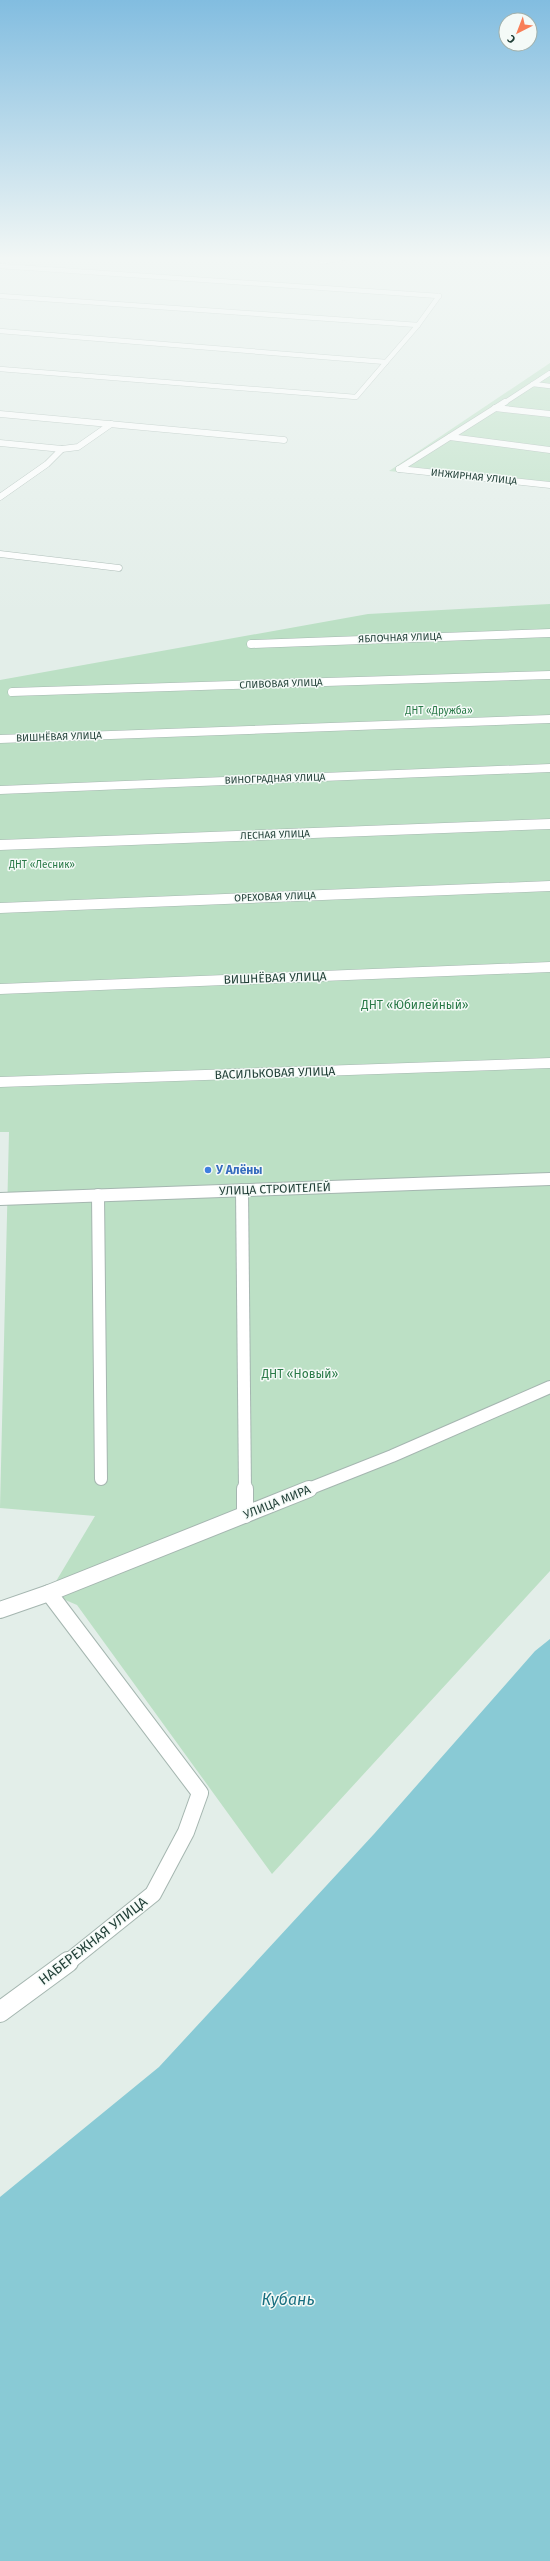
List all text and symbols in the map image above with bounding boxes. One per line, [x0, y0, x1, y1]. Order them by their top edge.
north arrow [498, 12, 538, 52]
text: С [504, 32, 518, 46]
street label: ИНЖИРНАЯ УЛИЦА [430, 467, 518, 488]
street label: ЯБЛОЧНАЯ УЛИЦА [358, 631, 442, 645]
street label: СЛИВОВАЯ УЛИЦА [239, 677, 323, 691]
park label: ДНТ «Дружба» [404, 705, 473, 717]
street label: ВИШНЁВАЯ УЛИЦА [16, 727, 102, 744]
street label: ВИНОГРАДНАЯ УЛИЦА [224, 771, 326, 787]
street label: ЛЕСНАЯ УЛИЦА [240, 828, 310, 842]
park label: ДНТ «Лесник» [8, 859, 75, 871]
street label: ОРЕХОВАЯ УЛИЦА [234, 890, 316, 904]
street label: ВИШНЁВАЯ УЛИЦА [223, 968, 327, 987]
park label: ДНТ «Юбилейный» [360, 998, 469, 1012]
street label: ВАСИЛЬКОВАЯ УЛИЦА [214, 1064, 336, 1082]
place label: У Алёны [215, 1163, 262, 1177]
marker: У Алёны [203, 1165, 213, 1175]
street label: УЛИЦА СТРОИТЕЛЕЙ [219, 1179, 331, 1198]
park label: ДНТ «Новый» [261, 1367, 338, 1381]
street label: УЛИЦА МИРА [241, 1482, 313, 1522]
street label: НАБЕРЕЖНАЯ УЛИЦА [35, 1893, 151, 1989]
water label: Кубань [261, 2290, 315, 2309]

